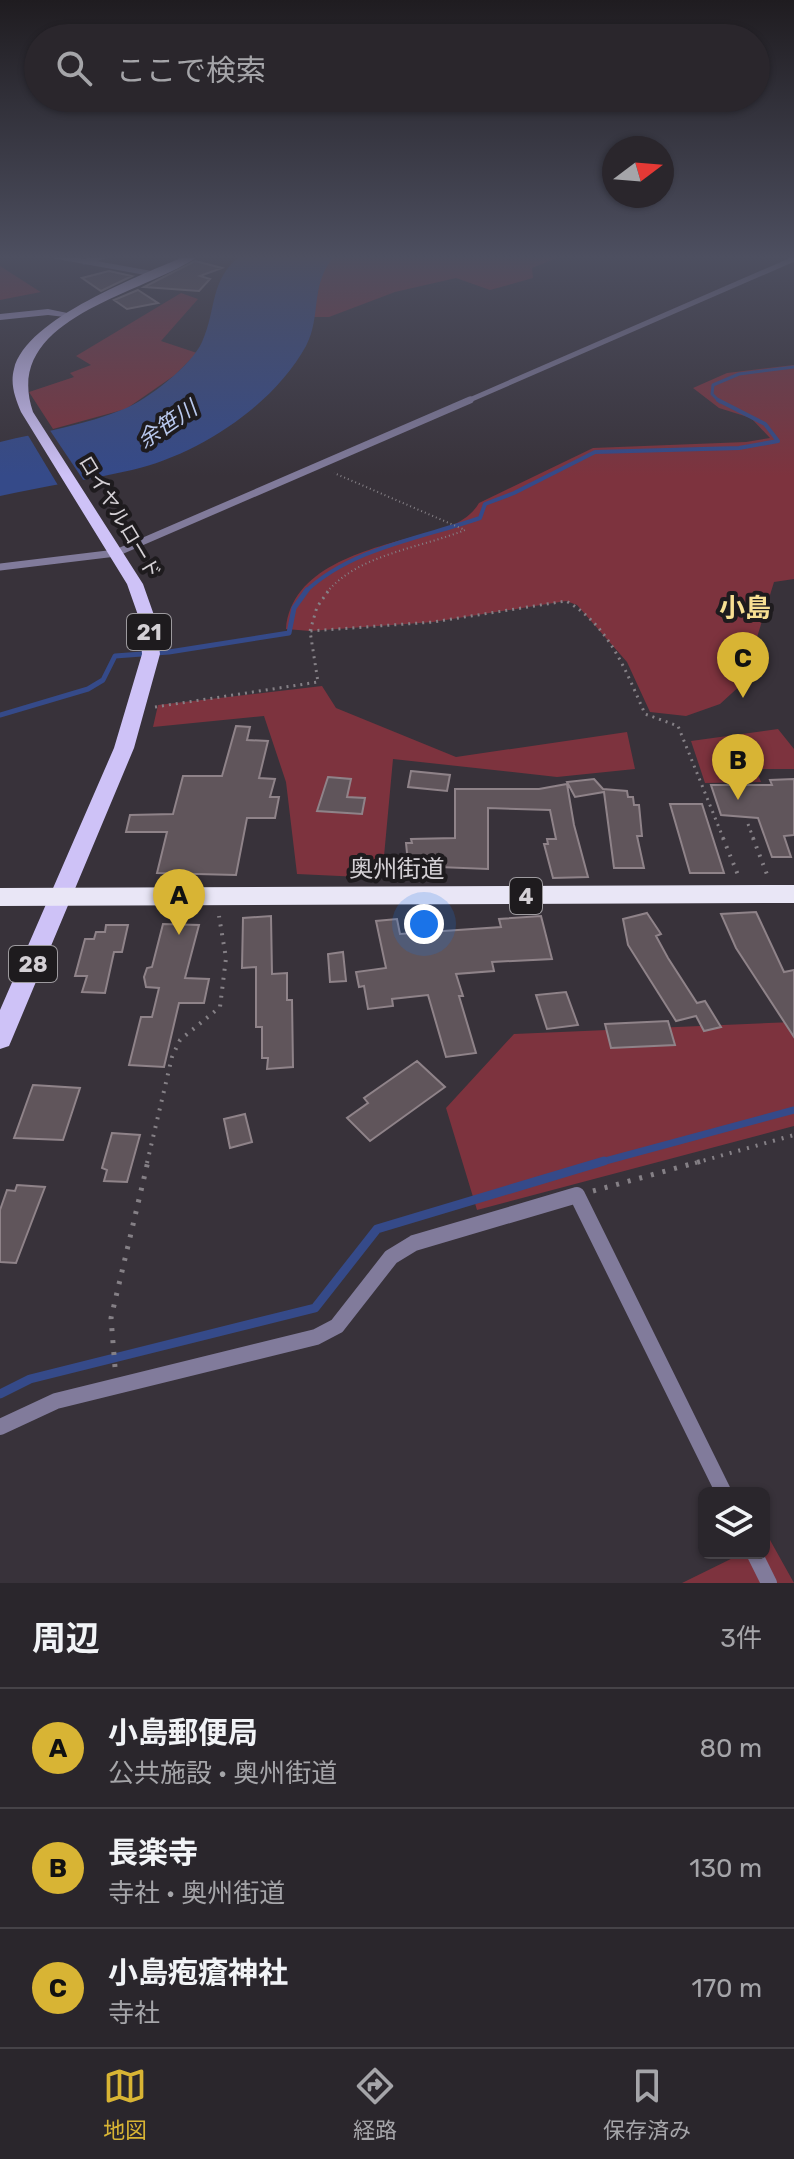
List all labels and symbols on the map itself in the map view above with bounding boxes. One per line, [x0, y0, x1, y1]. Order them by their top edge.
north arrow [602, 136, 674, 208]
water label: 余笹川 [132, 394, 204, 454]
street label: ロイヤルロード [74, 451, 166, 583]
district label: 小島 [719, 593, 771, 624]
road number: 21 [127, 614, 171, 650]
pin: C [717, 632, 769, 698]
pin: B [712, 734, 764, 800]
street label: 奥州街道 [349, 855, 445, 883]
pin: A [153, 869, 205, 935]
road number: 4 [510, 878, 542, 914]
your location [404, 904, 444, 944]
road number: 28 [9, 946, 57, 982]

